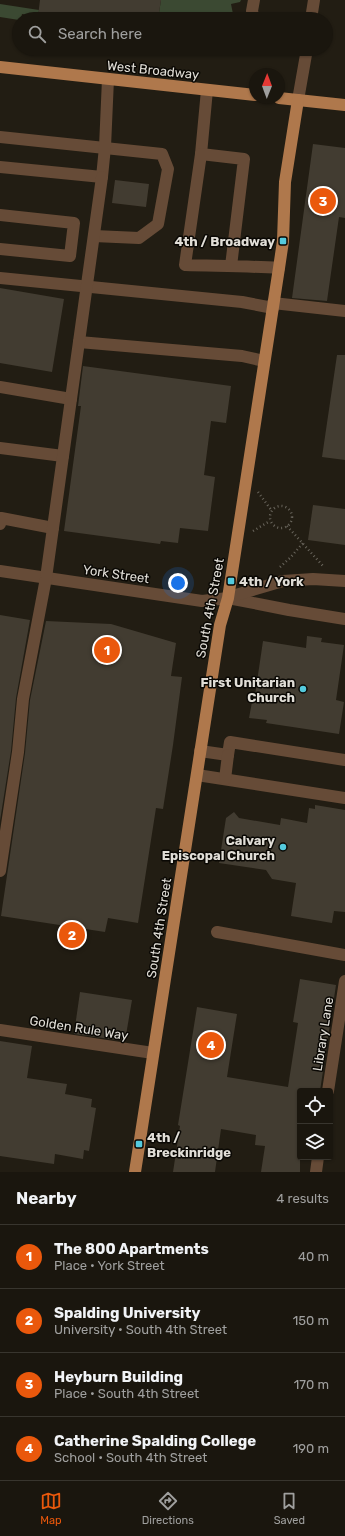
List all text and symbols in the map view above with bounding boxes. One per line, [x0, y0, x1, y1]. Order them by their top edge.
search box [12, 12, 333, 56]
icon: search [26, 23, 48, 45]
text: Search here [58, 25, 142, 43]
street label: West Broadway [106, 58, 200, 82]
north arrow [249, 68, 285, 104]
pin: 3 [310, 186, 336, 216]
place label: 4th / Broadway [174, 234, 275, 249]
marker: 4th / Broadway [278, 236, 288, 246]
street label: South 4th Street [193, 557, 227, 659]
street label: York Street [82, 562, 150, 586]
your location [168, 573, 188, 593]
place label: 4th / York [239, 574, 304, 589]
marker: 4th / York [226, 576, 236, 586]
pin: 1 [94, 635, 120, 665]
place label: First Unitarian Church [200, 675, 295, 705]
marker: First Unitarian Church [298, 684, 308, 694]
place label: Calvary Episcopal Church [162, 833, 275, 863]
marker: Calvary Episcopal Church [278, 842, 288, 852]
street label: South 4th Street [144, 877, 174, 979]
pin: 2 [59, 920, 85, 950]
street label: Library Lane [310, 996, 336, 1072]
street label: Golden Rule Way [29, 1013, 129, 1043]
pin: 4 [198, 1030, 224, 1060]
map controls [297, 1088, 333, 1160]
button: locate [297, 1088, 333, 1124]
button: layers [297, 1124, 333, 1160]
place label: 4th / Breckinridge [147, 1130, 231, 1160]
marker: 4th / Breckinridge [134, 1139, 144, 1149]
text: Nearby [16, 1188, 77, 1208]
text: 4 results [276, 1191, 329, 1206]
text: The 800 Apartments [54, 1240, 209, 1258]
text: 1 [26, 1249, 32, 1264]
text: 40 m [298, 1249, 329, 1264]
text: Place · York Street [54, 1258, 164, 1273]
text: Spalding University [54, 1304, 200, 1322]
text: 2 [25, 1313, 33, 1328]
text: 150 m [293, 1313, 329, 1328]
text: University · South 4th Street [54, 1322, 227, 1337]
text: Heyburn Building [54, 1368, 183, 1386]
text: 3 [25, 1377, 33, 1392]
text: 170 m [294, 1377, 329, 1392]
text: Place · South 4th Street [54, 1386, 199, 1401]
text: Catherine Spalding College [54, 1432, 256, 1450]
text: 4 [25, 1441, 33, 1456]
text: 190 m [293, 1441, 329, 1456]
text: School · South 4th Street [54, 1450, 207, 1465]
tab: Map [40, 1490, 62, 1527]
tab: Directions [142, 1490, 194, 1527]
tab: Saved [274, 1490, 305, 1527]

